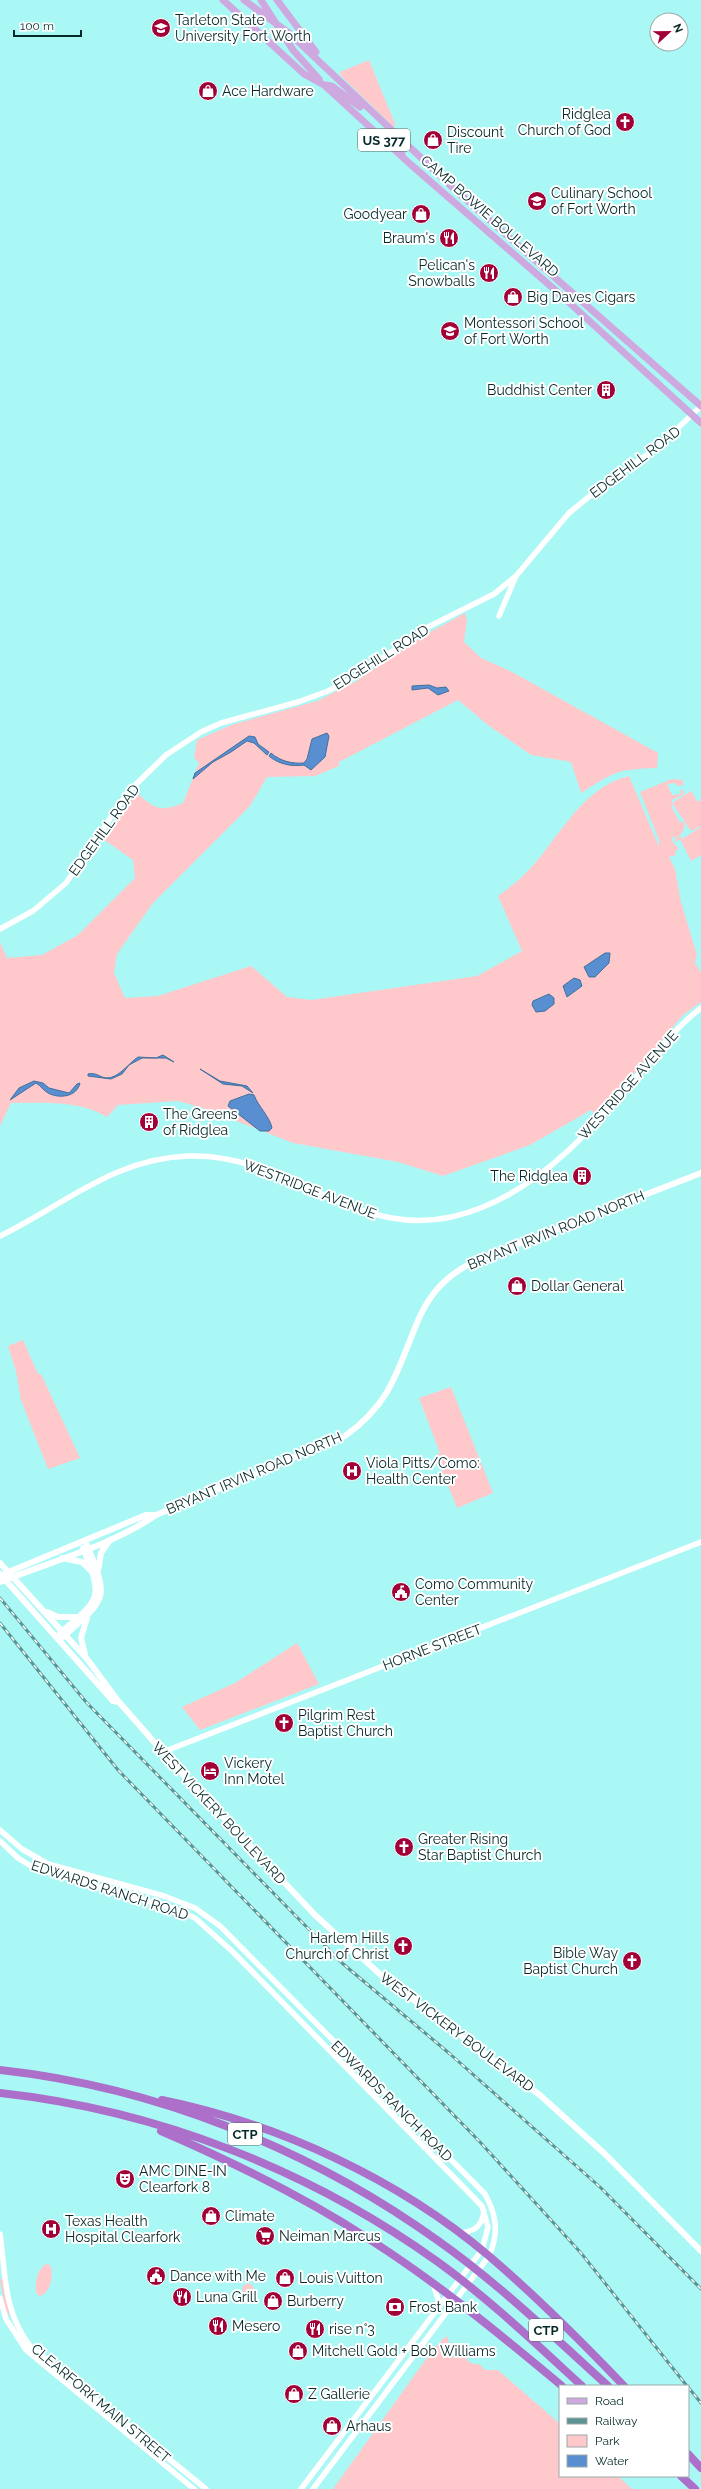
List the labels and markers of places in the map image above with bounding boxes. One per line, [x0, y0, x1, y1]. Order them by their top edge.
place label: Tarleton State University Fort Worth [175, 12, 311, 44]
school or university icon: Tarleton State University Fort Worth [150, 17, 172, 39]
shop icon: Ace Hardware [197, 80, 219, 102]
place label: Ace Hardware [222, 83, 314, 99]
place label: Ridglea Church of God [518, 106, 611, 138]
church icon: Ridglea Church of God [614, 111, 636, 133]
place label: Discount Tire [447, 124, 504, 156]
shop icon: Discount Tire [422, 129, 444, 151]
place label: Culinary School of Fort Worth [551, 185, 652, 217]
school or university icon: Culinary School of Fort Worth [526, 190, 548, 212]
shop icon: Goodyear [410, 203, 432, 225]
place label: Goodyear [344, 206, 407, 222]
restaurant icon: Braum's [438, 227, 460, 249]
place label: Braum's [383, 230, 435, 246]
place label: Pelican's Snowballs [408, 257, 475, 289]
restaurant icon: Pelican's Snowballs [478, 262, 500, 284]
shop icon: Big Daves Cigars [502, 286, 524, 308]
place label: Big Daves Cigars [527, 289, 636, 305]
place label: Montessori School of Fort Worth [464, 315, 584, 347]
school or university icon: Montessori School of Fort Worth [439, 320, 461, 342]
building icon: Buddhist Center [595, 379, 617, 401]
place label: Buddhist Center [487, 382, 592, 398]
place label: The Greens of Ridglea [163, 1106, 238, 1138]
building icon: The Greens of Ridglea [138, 1111, 160, 1133]
building icon: The Ridglea [571, 1165, 593, 1187]
place label: The Ridglea [490, 1168, 568, 1184]
shop icon: Dollar General [506, 1275, 528, 1297]
place label: Dollar General [531, 1278, 624, 1294]
place label: Viola Pitts/Como: Health Center [366, 1455, 480, 1487]
hospital icon: Viola Pitts/Como: Health Center [341, 1460, 363, 1482]
place label: Como Community Center [415, 1576, 534, 1608]
public building icon: Como Community Center [390, 1581, 412, 1603]
place label: Pilgrim Rest Baptist Church [298, 1707, 393, 1739]
church icon: Pilgrim Rest Baptist Church [273, 1712, 295, 1734]
place label: Vickery Inn Motel [224, 1755, 285, 1787]
hotel icon: Vickery Inn Motel [199, 1760, 221, 1782]
place label: Greater Rising Star Baptist Church [418, 1831, 542, 1863]
church icon: Greater Rising Star Baptist Church [393, 1836, 415, 1858]
place label: Harlem Hills Church of Christ [286, 1930, 389, 1962]
church icon: Harlem Hills Church of Christ [392, 1935, 414, 1957]
place label: Bible Way Baptist Church [523, 1945, 618, 1977]
church icon: Bible Way Baptist Church [621, 1950, 643, 1972]
place label: AMC DINE-IN Clearfork 8 [139, 2163, 227, 2195]
theatre icon: AMC DINE-IN Clearfork 8 [114, 2168, 136, 2190]
shop icon: Climate [200, 2205, 222, 2227]
place label: Climate [225, 2208, 275, 2224]
place label: Texas Health Hospital Clearfork [65, 2213, 181, 2245]
hospital icon: Texas Health Hospital Clearfork [40, 2218, 62, 2240]
supermarket icon: Neiman Marcus [254, 2225, 276, 2247]
place label: Neiman Marcus [279, 2228, 381, 2244]
public building icon: Dance with Me [145, 2265, 167, 2287]
shop icon: Louis Vuitton [274, 2267, 296, 2289]
place label: Dance with Me [170, 2268, 266, 2284]
place label: Louis Vuitton [299, 2270, 383, 2286]
restaurant icon: Luna Grill [171, 2286, 193, 2308]
place label: Luna Grill [196, 2289, 258, 2305]
shop icon: Burberry [262, 2290, 284, 2312]
place label: Burberry [287, 2293, 344, 2309]
bank icon: Frost Bank [384, 2296, 406, 2318]
place label: Frost Bank [409, 2299, 478, 2315]
restaurant icon: Mesero [207, 2315, 229, 2337]
place label: Mesero [232, 2318, 280, 2334]
restaurant icon: rise n°3 [304, 2318, 326, 2340]
place label: rise n°3 [329, 2321, 375, 2337]
shop icon: Mitchell Gold + Bob Williams [287, 2340, 309, 2362]
place label: Mitchell Gold + Bob Williams [312, 2343, 496, 2359]
shop icon: Z Gallerie [283, 2383, 305, 2405]
place label: Z Gallerie [308, 2386, 370, 2402]
shop icon: Arhaus [321, 2415, 343, 2437]
place label: Arhaus [346, 2418, 391, 2434]

